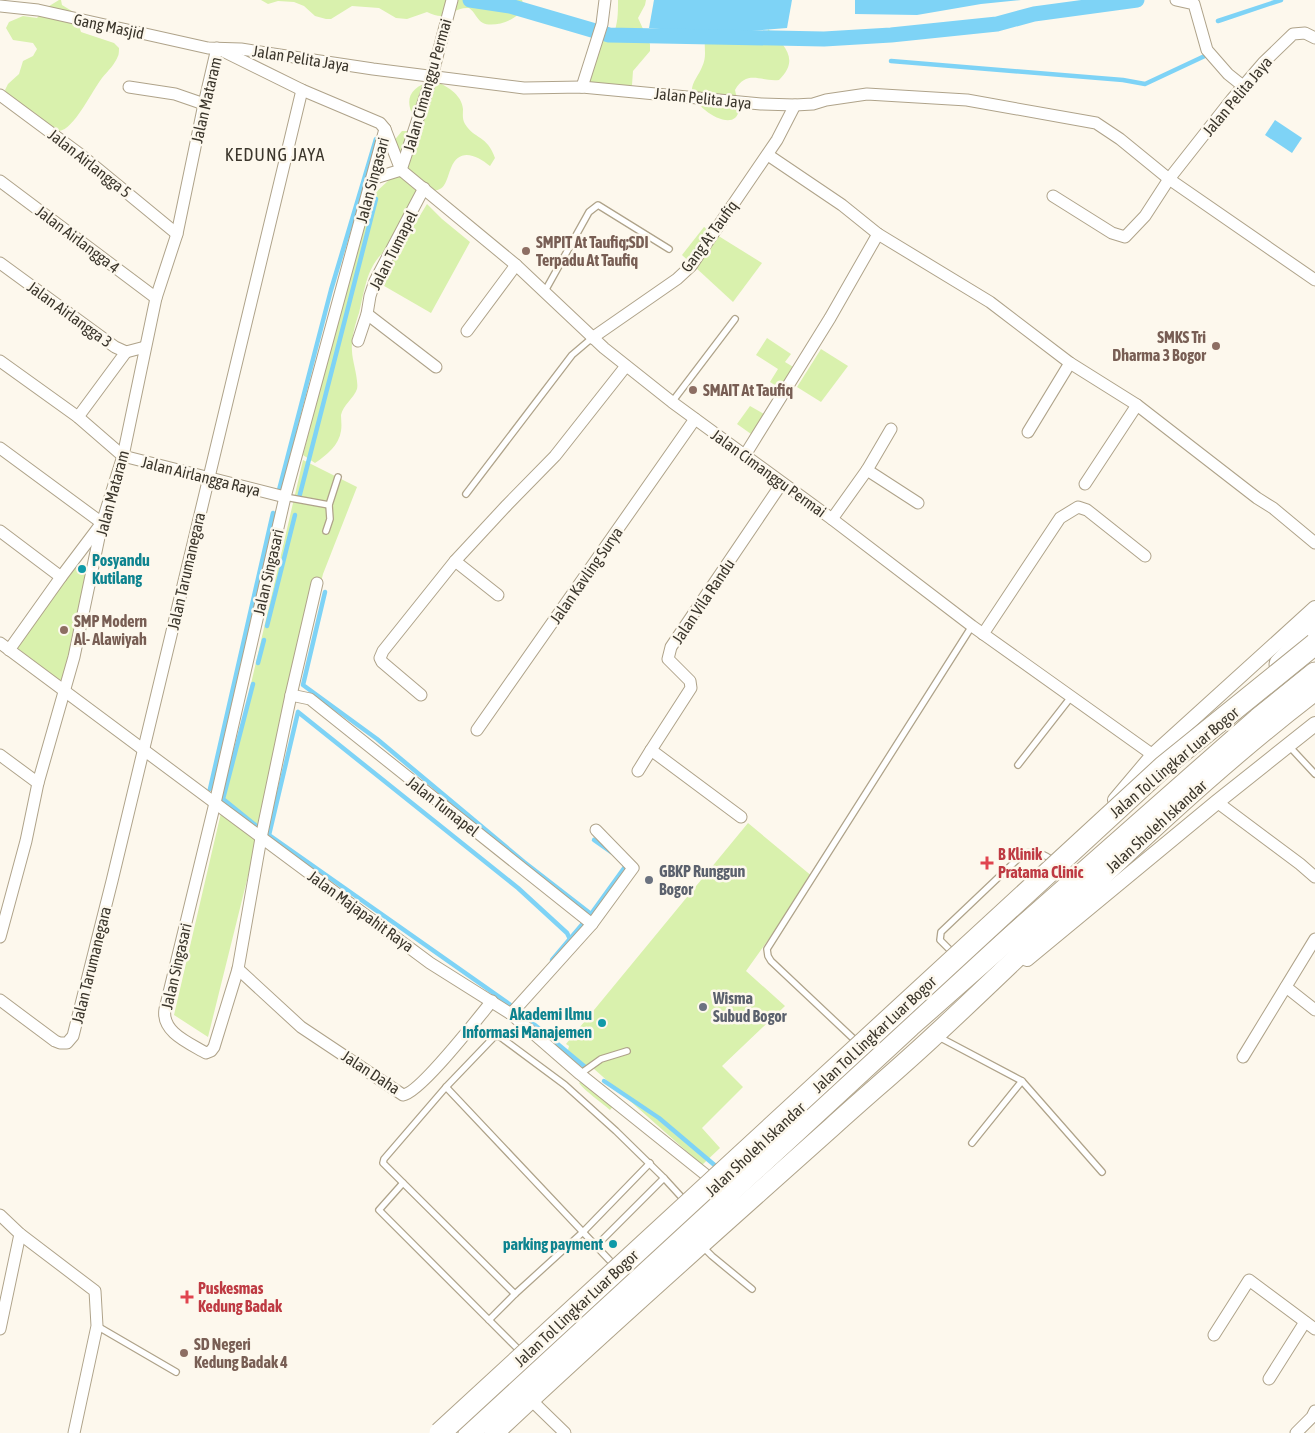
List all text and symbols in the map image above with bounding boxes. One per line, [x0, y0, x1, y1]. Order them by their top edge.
street label: Gang Masjid [72, 10, 146, 43]
street label: Jalan Cimanggu Permai [399, 16, 456, 154]
street label: Jalan Pelita Jaya [251, 41, 351, 76]
street label: Jalan Pelita Jaya [1199, 53, 1276, 140]
street label: Jalan Mataram [187, 55, 225, 145]
street label: Jalan Pelita Jaya [653, 84, 753, 113]
street label: Jalan Airlangga 5 [44, 125, 135, 202]
street label: Jalan Singasari [352, 135, 393, 225]
district label: KEDUNG JAYA [225, 144, 325, 165]
street label: Gang At Taufiq [677, 197, 742, 276]
street label: Jalan Airlangga 4 [32, 202, 123, 277]
street label: Jalan Tumapel [365, 207, 422, 293]
place label: SMPIT At Taufiq;SDI Terpadu At Taufiq [536, 233, 649, 269]
marker: SMPIT At Taufiq;SDI Terpadu At Taufiq [520, 245, 532, 257]
street label: Jalan Airlangga 3 [24, 277, 116, 352]
place label: SMKS Tri Dharma 3 Bogor [1112, 328, 1206, 364]
marker: SMKS Tri Dharma 3 Bogor [1210, 340, 1222, 352]
place label: SMAIT At Taufiq [703, 381, 793, 399]
marker: SMAIT At Taufiq [687, 384, 699, 396]
street label: Jalan Cimanggu Permai [708, 425, 830, 521]
street label: Jalan Mataram [92, 448, 132, 538]
street label: Jalan Airlangga Raya [139, 453, 262, 500]
street label: Jalan Tarumanegara [164, 511, 209, 632]
street label: Jalan Kavling Surya [546, 523, 627, 627]
street label: Jalan Singasari [249, 527, 288, 617]
place label: Posyandu Kutilang [92, 551, 150, 587]
street label: Jalan Vila Randu [668, 555, 738, 647]
marker: Posyandu Kutilang [76, 563, 88, 575]
place label: SMP Modern Al- Alawiyah [73, 612, 147, 648]
marker: SMP Modern Al- Alawiyah [58, 624, 70, 636]
street label: Jalan Tol Lingkar Luar Bogor [1106, 703, 1243, 822]
street label: Jalan Tumapel [403, 772, 483, 841]
street label: Jalan Sholeh Iskandar [1102, 776, 1210, 876]
place label: B Klinik Pratama Clinic [998, 845, 1083, 881]
marker: B Klinik Pratama Clinic [980, 856, 994, 870]
place label: GBKP Runggun Bogor [659, 862, 746, 898]
street label: Jalan Majapahit Raya [304, 867, 417, 956]
marker: GBKP Runggun Bogor [643, 874, 655, 886]
street label: Jalan Tarumanegara [68, 905, 115, 1026]
street label: Jalan Singasari [157, 921, 196, 1011]
street label: Jalan Tol Lingkar Luar Bogor [809, 972, 940, 1097]
place label: Wisma Subud Bogor [712, 989, 787, 1025]
marker: Wisma Subud Bogor [697, 1001, 709, 1013]
place label: Akademi Ilmu Informasi Manajemen [462, 1005, 592, 1041]
marker: Akademi Ilmu Informasi Manajemen [596, 1017, 608, 1029]
street label: Jalan Daha [339, 1047, 403, 1097]
street label: Jalan Sholeh Iskandar [702, 1098, 809, 1200]
place label: parking payment [503, 1235, 603, 1253]
marker: parking payment [607, 1238, 619, 1250]
street label: Jalan Tol Lingkar Luar Bogor [511, 1246, 642, 1371]
place label: Puskesmas Kedung Badak [198, 1279, 283, 1315]
marker: Puskesmas Kedung Badak [180, 1290, 194, 1304]
place label: SD Negeri Kedung Badak 4 [194, 1335, 288, 1371]
marker: SD Negeri Kedung Badak 4 [178, 1347, 190, 1359]

